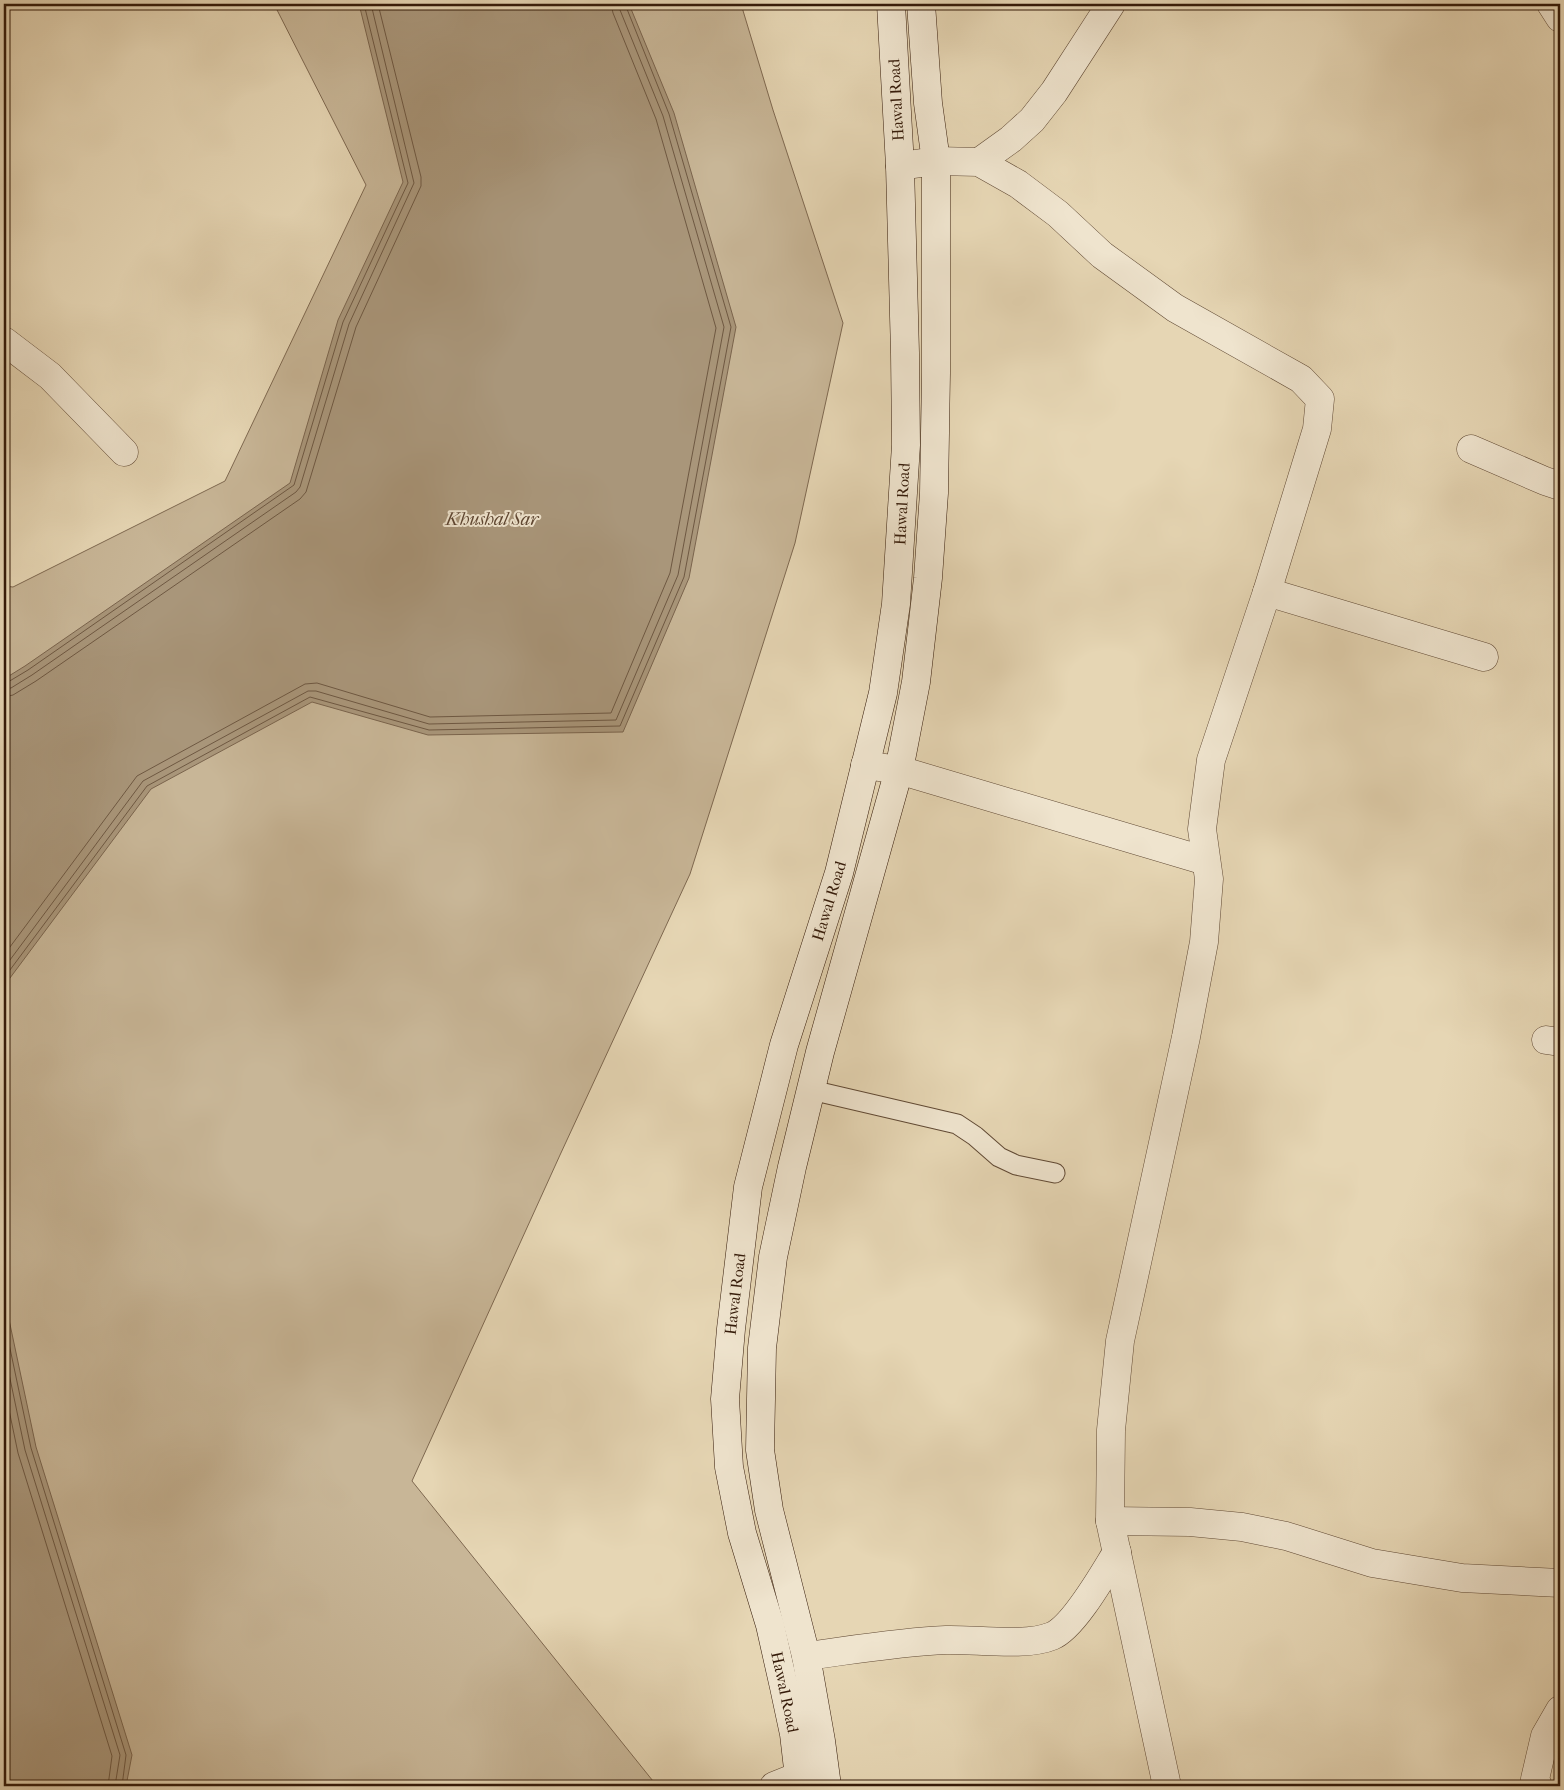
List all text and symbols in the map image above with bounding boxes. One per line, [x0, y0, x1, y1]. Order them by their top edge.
street label: Hawal Road [884, 58, 908, 142]
street label: Hawal Road [890, 462, 914, 546]
water label: Khushal Sar [444, 509, 540, 530]
street label: Hawal Road [808, 859, 850, 943]
street label: Hawal Road [721, 1252, 749, 1336]
street label: Hawal Road [767, 1650, 803, 1735]

